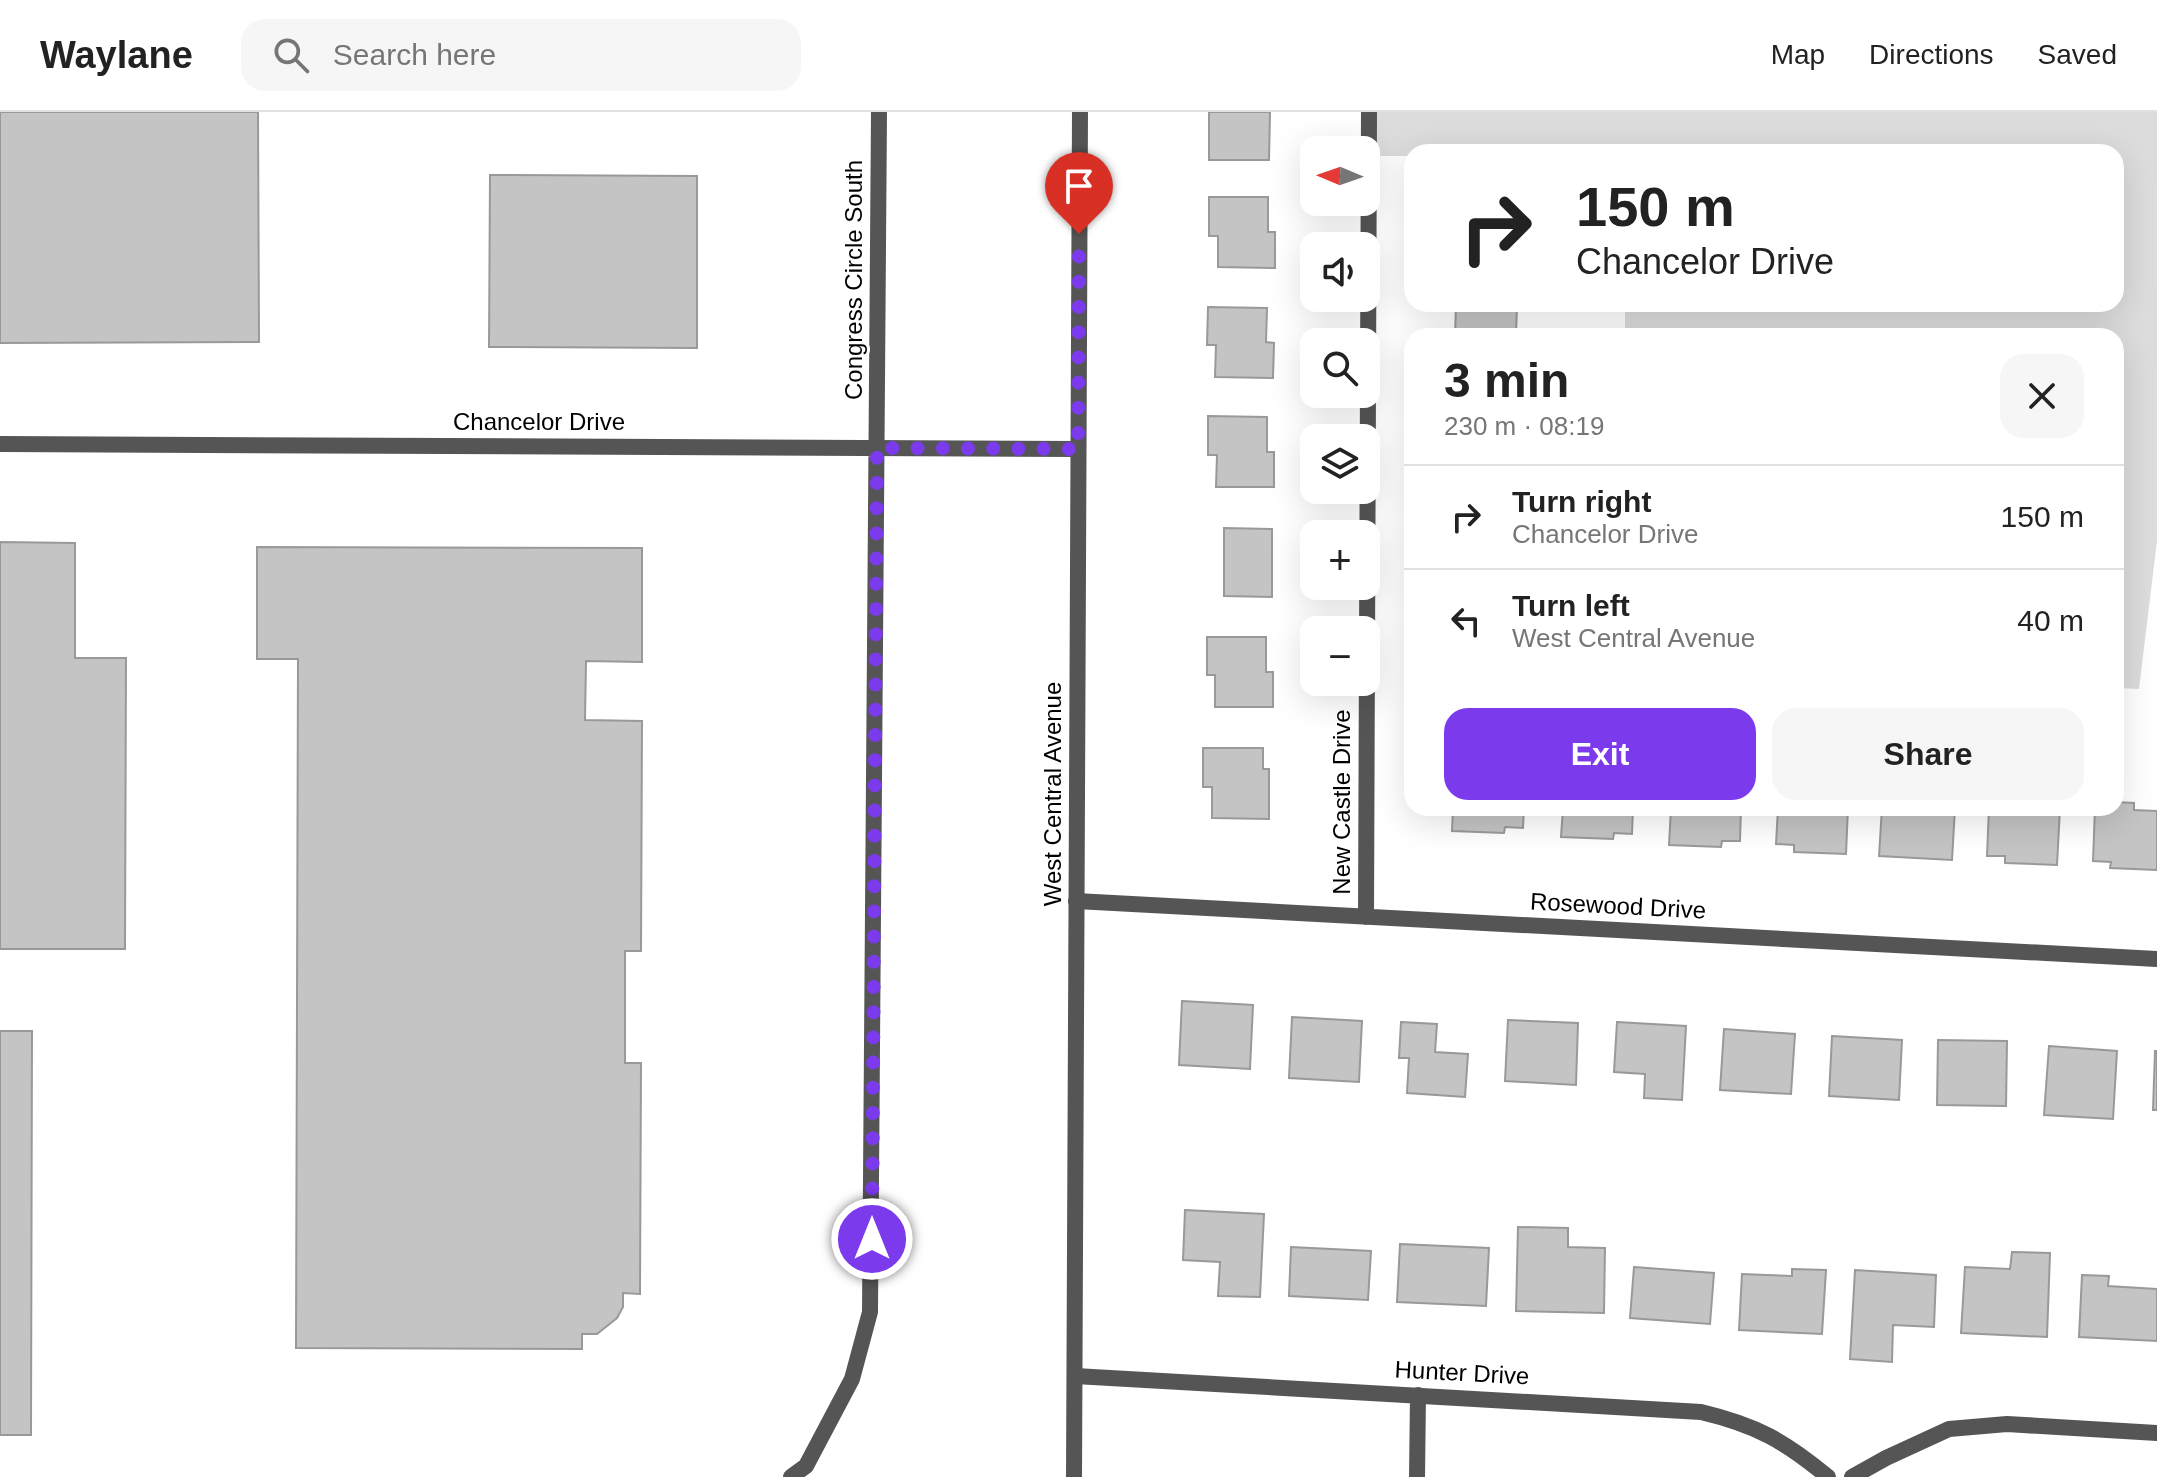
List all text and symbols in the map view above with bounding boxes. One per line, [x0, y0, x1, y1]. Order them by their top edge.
search box [241, 19, 801, 91]
icon: search [269, 33, 313, 77]
text: Waylane [40, 34, 193, 76]
text: Search here [333, 38, 496, 71]
text: Map [1771, 39, 1825, 70]
text: Directions [1869, 39, 1994, 70]
text: Saved [2038, 39, 2117, 70]
north arrow [1300, 136, 1380, 216]
map controls [1300, 136, 1380, 696]
pin [1045, 152, 1113, 234]
street label: Congress Circle South [840, 160, 867, 400]
icon: arrive [1057, 164, 1101, 208]
text: 150 m [1576, 175, 1735, 238]
icon: right [1444, 176, 1548, 280]
button: sound [1300, 232, 1380, 312]
text: Chancelor Drive [1576, 241, 1834, 282]
button: search [1300, 328, 1380, 408]
text: 3 min [1444, 354, 1569, 407]
button: close [2000, 354, 2084, 438]
street label: Chancelor Drive [453, 408, 625, 435]
text: 230 m · 08:19 [1444, 411, 1604, 441]
button: layers [1300, 424, 1380, 504]
text: Turn right [1512, 485, 1651, 518]
icon: right [1444, 495, 1488, 539]
text: 150 m [2001, 500, 2084, 533]
text: Chancelor Drive [1512, 519, 1698, 549]
button: + [1300, 520, 1380, 600]
text: Turn left [1512, 589, 1630, 622]
icon: left [1444, 599, 1488, 643]
text: 40 m [2017, 604, 2084, 637]
button: − [1300, 616, 1380, 696]
text: West Central Avenue [1512, 623, 1755, 653]
street label: West Central Avenue [1039, 682, 1066, 906]
button: Exit [1444, 708, 1756, 800]
button: Share [1772, 708, 2084, 800]
street label: New Castle Drive [1328, 709, 1355, 895]
street label: Rosewood Drive [1529, 887, 1707, 924]
position arrow [830, 1197, 914, 1281]
street label: Hunter Drive [1394, 1355, 1530, 1390]

